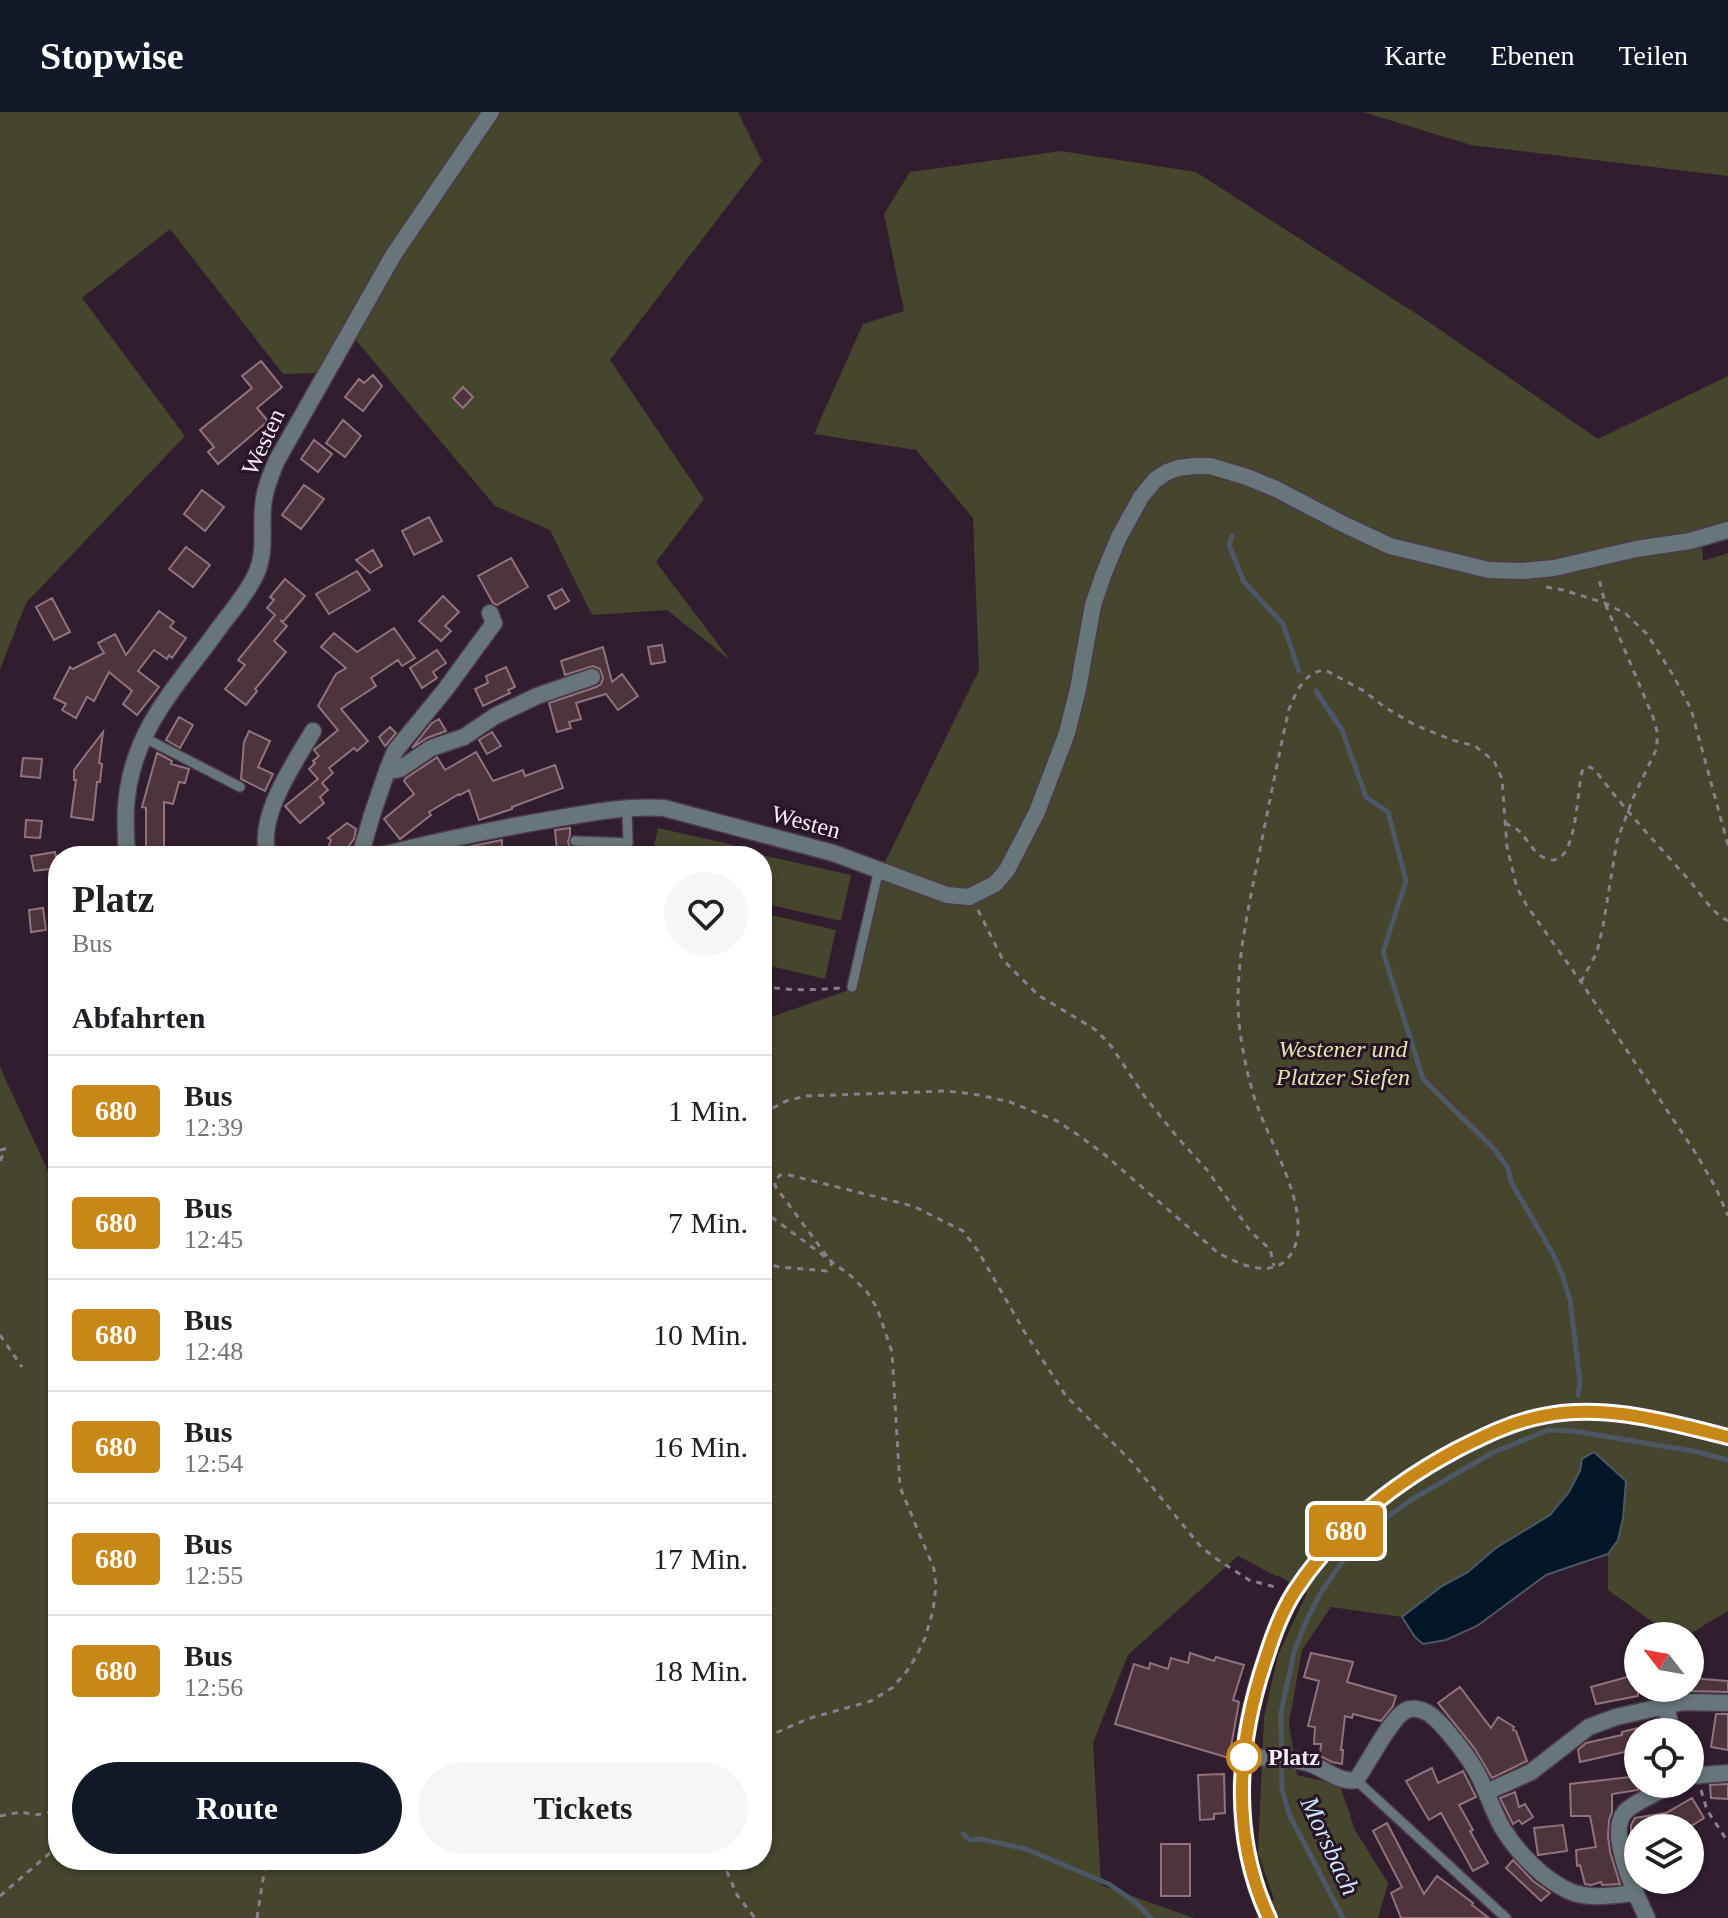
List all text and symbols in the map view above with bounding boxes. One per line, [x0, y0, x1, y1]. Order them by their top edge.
text: Stopwise [40, 35, 184, 77]
text: Karte [1384, 40, 1446, 71]
text: Ebenen [1490, 40, 1574, 71]
text: Teilen [1618, 40, 1688, 71]
street label: Westen [236, 405, 290, 479]
street label: Westen [769, 800, 843, 844]
button: heart [664, 872, 748, 956]
text: Platz [72, 878, 154, 920]
text: Bus [72, 929, 112, 958]
text: Abfahrten [72, 1001, 205, 1034]
park label: Westener und Platzer Siefen [1275, 1036, 1410, 1090]
text: Bus [184, 1079, 232, 1112]
text: 1 Min. [668, 1094, 748, 1127]
text: 680 [95, 1095, 137, 1126]
text: 12:39 [184, 1113, 243, 1142]
text: Bus [184, 1191, 232, 1224]
text: 7 Min. [668, 1206, 748, 1239]
text: 680 [95, 1207, 137, 1238]
text: 12:45 [184, 1225, 243, 1254]
text: Bus [184, 1303, 232, 1336]
text: 10 Min. [653, 1318, 748, 1351]
text: 680 [95, 1319, 137, 1350]
text: 12:48 [184, 1337, 243, 1366]
text: Bus [184, 1415, 232, 1448]
text: 16 Min. [653, 1430, 748, 1463]
text: 680 [95, 1431, 137, 1462]
text: 12:54 [184, 1449, 243, 1478]
line badge: 680 [1300, 1505, 1392, 1557]
text: 680 [1325, 1515, 1367, 1546]
text: Bus [184, 1527, 232, 1560]
text: 17 Min. [653, 1542, 748, 1575]
text: 680 [95, 1543, 137, 1574]
text: 12:55 [184, 1561, 243, 1590]
north arrow [1624, 1622, 1704, 1702]
map controls [1624, 1622, 1704, 1894]
text: Bus [184, 1639, 232, 1672]
text: 18 Min. [653, 1654, 748, 1687]
text: 680 [95, 1655, 137, 1686]
text: 12:56 [184, 1673, 243, 1702]
button: locate [1624, 1718, 1704, 1798]
marker: Platz [1227, 1740, 1261, 1774]
place label: Platz [1268, 1744, 1320, 1770]
button: Route [72, 1762, 402, 1854]
button: Tickets [418, 1762, 748, 1854]
water label: Morsbach [1294, 1791, 1365, 1900]
button: layers [1624, 1814, 1704, 1894]

